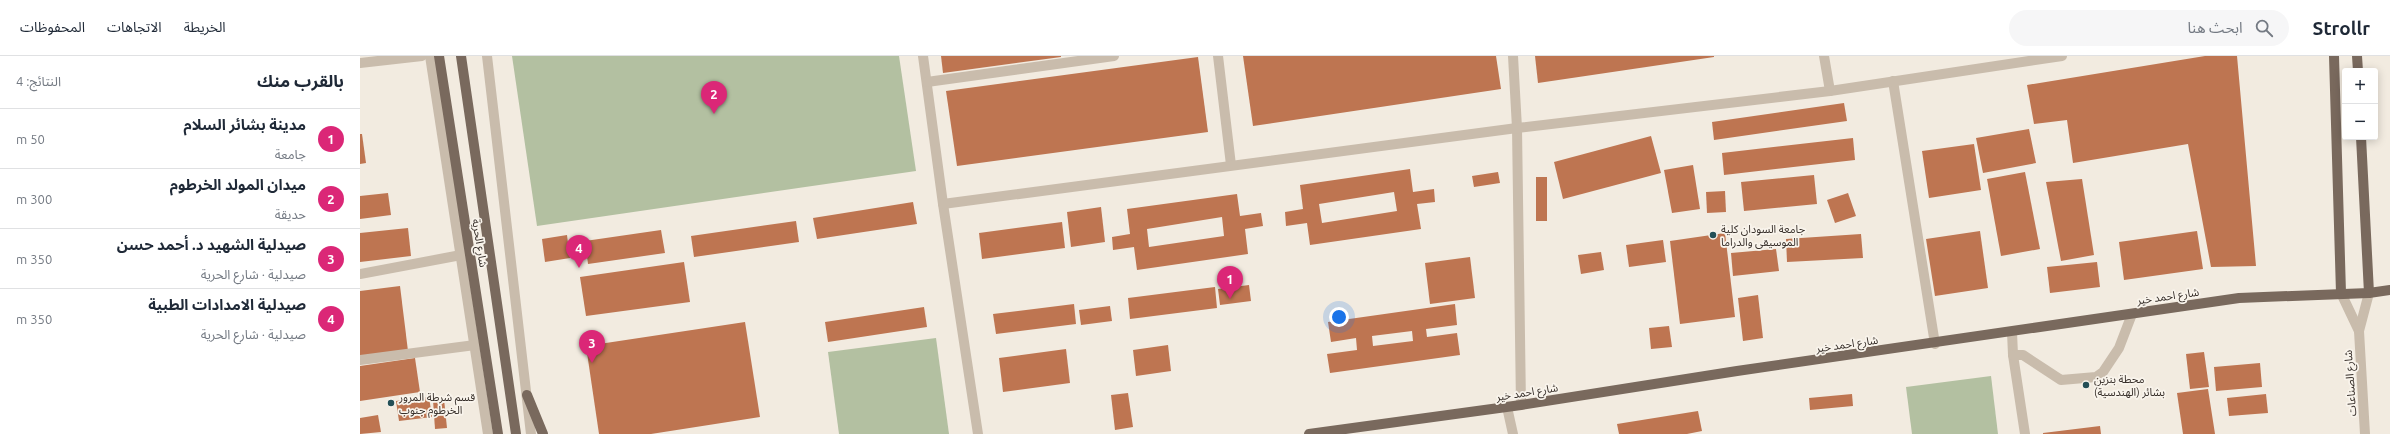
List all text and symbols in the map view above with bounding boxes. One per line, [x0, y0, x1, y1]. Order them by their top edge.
search box [2009, 10, 2289, 46]
icon: search [2253, 17, 2275, 39]
text: Strollr [2313, 17, 2370, 39]
text: المحفوظات [20, 19, 85, 35]
text: الاتجاهات [107, 19, 162, 35]
text: الخريطة [184, 19, 226, 35]
text: ابحث هنا [2187, 19, 2243, 36]
map controls [2342, 68, 2378, 140]
button: + [2342, 68, 2378, 104]
text: بالقرب منك [257, 71, 344, 90]
text: النتائج: 4 [16, 74, 61, 88]
pin: 2 [701, 81, 727, 114]
button: − [2342, 104, 2378, 140]
text: مدينة بشائر السلام [184, 116, 306, 133]
text: 50 m [16, 132, 45, 146]
text: 1 [327, 132, 335, 146]
text: جامعة [275, 147, 306, 161]
text: ميدان المولد الخرطوم [170, 176, 306, 193]
text: 300 m [16, 192, 52, 206]
text: 2 [327, 192, 335, 206]
text: حديقة [275, 207, 306, 221]
street label: شارع الحرية [468, 218, 490, 269]
place label: جامعة السودان كلية الموسيقى والدراما [1721, 223, 1806, 249]
marker: جامعة السودان كلية الموسيقى والدراما [1708, 230, 1718, 240]
pin: 4 [566, 235, 592, 268]
text: صيدلية الشهيد د. أحمد حسن [117, 236, 306, 253]
text: 350 m [16, 252, 52, 266]
text: 3 [327, 252, 335, 266]
pin: 1 [1217, 266, 1243, 299]
text: صيدلية · شارع الحرية [201, 267, 306, 281]
street label: شارع احمد خير [2135, 286, 2201, 308]
text: صيدلية الامدادات الطبية [148, 296, 306, 313]
your location [1329, 307, 1349, 327]
text: 350 m [16, 312, 52, 326]
text: 4 [327, 312, 335, 326]
text: صيدلية · شارع الحرية [201, 327, 306, 341]
pin: 3 [579, 330, 605, 363]
street label: شارع احمد خير [1814, 334, 1880, 356]
street label: شارع الصناعات [2342, 349, 2360, 417]
place label: محطة بنزين بشائر (الهندسية) [2094, 373, 2165, 399]
marker: محطة بنزين بشائر (الهندسية) [2081, 380, 2091, 390]
street label: شارع احمد خير [1494, 381, 1560, 405]
place label: قسم شرطة المرور الخرطوم جنوب [398, 391, 475, 418]
marker: قسم شرطة المرور الخرطوم جنوب [386, 398, 396, 408]

